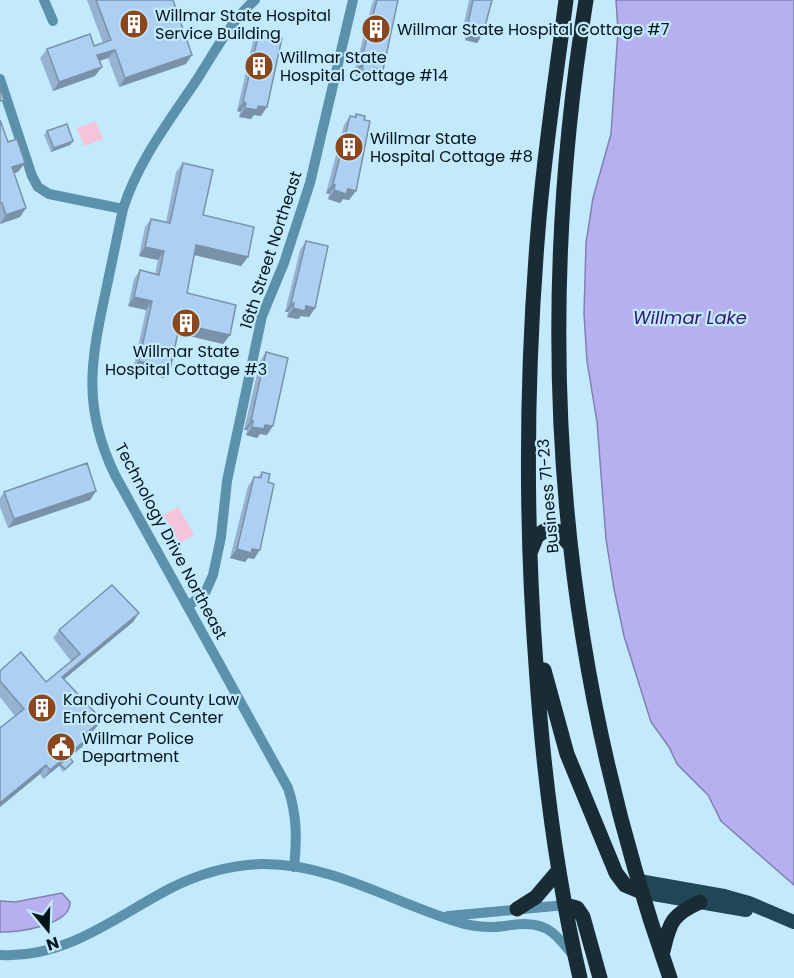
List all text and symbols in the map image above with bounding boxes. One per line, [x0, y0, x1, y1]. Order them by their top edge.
place label: Willmar State Hospital Service Building [155, 4, 331, 45]
building icon: Willmar State Hospital Service Building [118, 8, 150, 40]
building icon: Willmar State Hospital Cottage #7 [360, 13, 392, 45]
place label: Willmar State Hospital Cottage #7 [397, 18, 670, 41]
place label: Willmar State Hospital Cottage #14 [280, 46, 448, 87]
building icon: Willmar State Hospital Cottage #14 [243, 50, 275, 82]
place label: Willmar State Hospital Cottage #8 [370, 127, 533, 168]
building icon: Willmar State Hospital Cottage #8 [333, 131, 365, 163]
street label: 16th Street Northeast [235, 168, 308, 332]
water label: Willmar Lake [633, 305, 747, 330]
building icon: Willmar State Hospital Cottage #3 [170, 307, 202, 339]
place label: Willmar State Hospital Cottage #3 [105, 340, 267, 381]
street label: Technology Drive Northeast [109, 438, 233, 644]
street label: Business 71-23 [532, 438, 564, 554]
place label: Kandiyohi County Law Enforcement Center [63, 688, 239, 729]
building icon: Kandiyohi County Law Enforcement Center [26, 692, 58, 724]
place label: Willmar Police Department [82, 727, 194, 768]
public building icon: Willmar Police Department [45, 731, 77, 763]
north arrow [18, 900, 78, 960]
text: N [43, 931, 62, 957]

